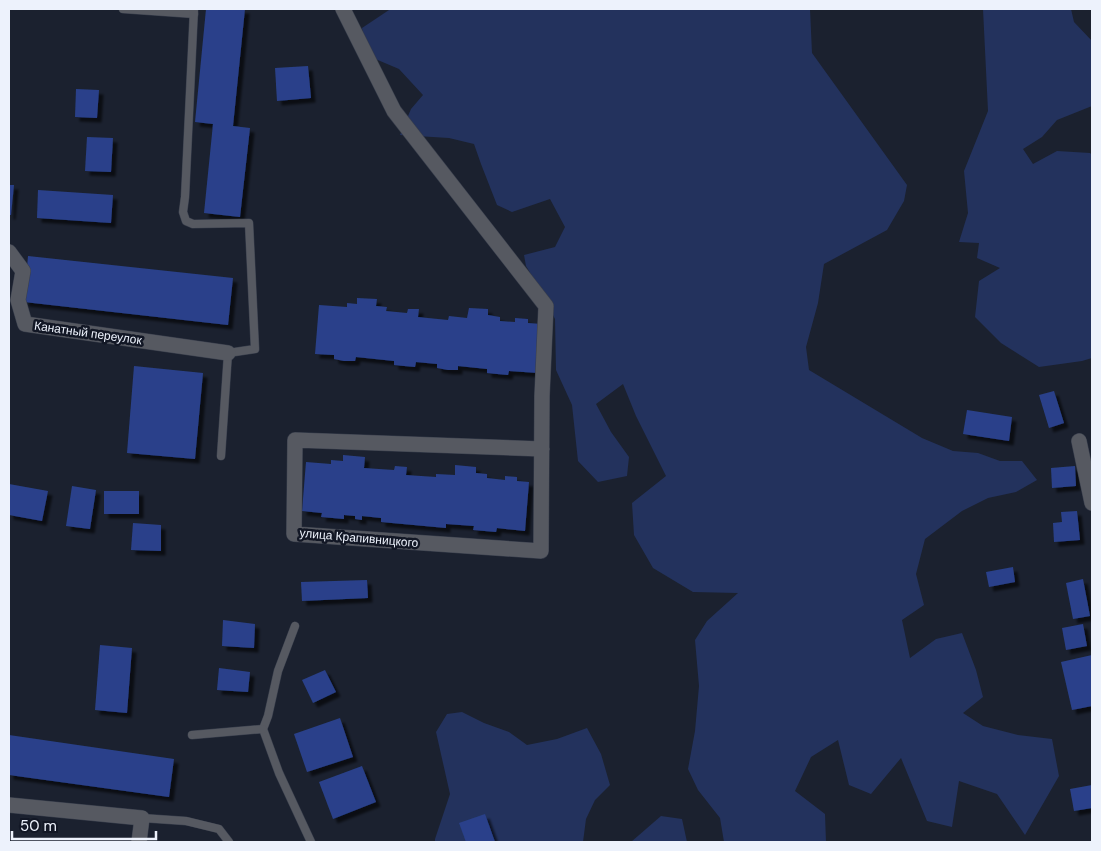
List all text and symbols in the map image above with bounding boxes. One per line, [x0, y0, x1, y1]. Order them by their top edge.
street label: Канатный переулок [33, 318, 144, 349]
street label: улица Крапивницкого [299, 525, 419, 551]
scale bar [12, 808, 156, 840]
text: 50 m [20, 816, 57, 836]

